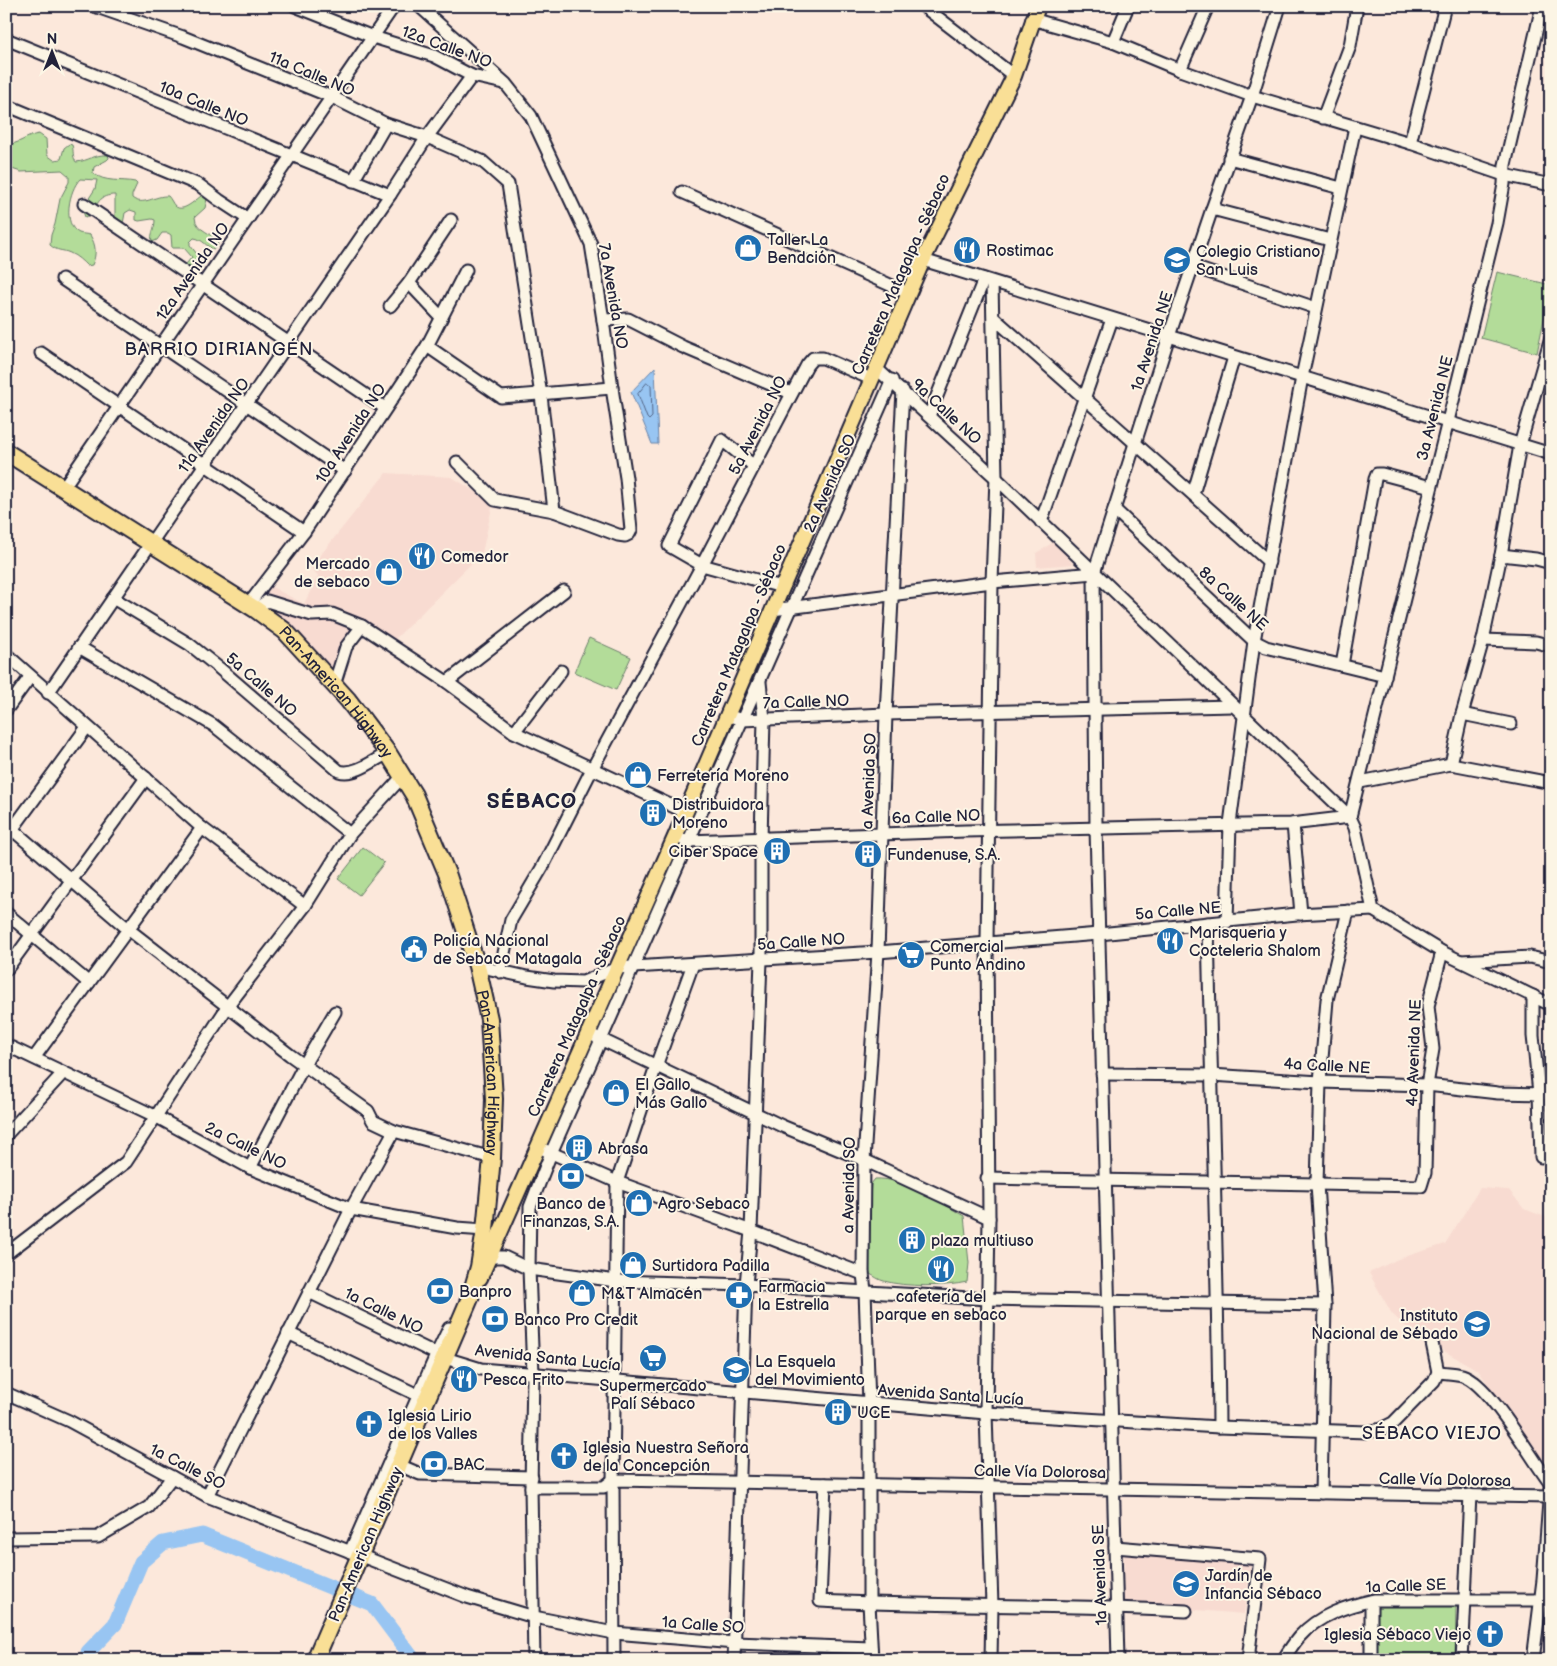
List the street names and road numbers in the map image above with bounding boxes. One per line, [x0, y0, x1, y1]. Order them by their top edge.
street label: 12a Calle NO [399, 22, 494, 72]
street label: 11a Calle NO [266, 48, 357, 101]
street label: 10a Calle NO [156, 78, 251, 131]
street label: Carretera Matagalpa - Sébaco [848, 171, 954, 378]
street label: 12a Avenida NO [152, 219, 234, 324]
street label: 7a Avenida NO [594, 242, 631, 351]
street label: 1a Avenida NE [1127, 289, 1178, 394]
street label: 3a Avenida NE [1413, 354, 1458, 463]
street label: 5a Avenida NO [725, 373, 791, 478]
street label: 11a Avenida NO [174, 375, 254, 477]
street label: 9a Calle NO [907, 375, 985, 449]
street label: 10a Avenida NO [312, 380, 391, 487]
street label: 2a Avenida SO [800, 431, 861, 536]
street label: Carretera Matagalpa - Sébaco [688, 541, 791, 750]
street label: 8a Calle NE [1194, 563, 1272, 635]
street label: Pan-American Highway [274, 623, 397, 763]
street label: 5a Calle NO [222, 649, 300, 721]
street label: 7a Calle NO [762, 691, 850, 714]
street label: a Avenida SO [858, 732, 881, 830]
street label: 6a Calle NO [891, 806, 981, 829]
street label: 5a Calle NE [1134, 898, 1222, 925]
street label: Carretera Matagalpa - Sébaco [524, 913, 630, 1120]
street label: 5a Calle NO [757, 930, 846, 955]
street label: Pan-American Highway [472, 988, 502, 1157]
street label: 4a Avenida NE [1403, 999, 1426, 1107]
street label: 4a Calle NE [1283, 1055, 1371, 1078]
street label: 2a Calle NO [201, 1118, 289, 1174]
street label: a Avenida SO [839, 1137, 860, 1233]
street label: 1a Calle NO [341, 1284, 426, 1339]
street label: Avenida Santa Lucía [474, 1341, 622, 1376]
street label: Avenida Santa Lucía [877, 1381, 1025, 1410]
street label: 1a Calle SO [146, 1440, 228, 1495]
street label: Calle Vía Dolorosa [974, 1462, 1106, 1483]
street label: Pan-American Highway [325, 1464, 408, 1625]
street label: Calle Vía Dolorosa [1379, 1470, 1511, 1491]
street label: 1a Avenida SE [1089, 1524, 1112, 1626]
street label: 1a Calle SE [1365, 1576, 1447, 1597]
street label: 1a Calle SO [661, 1613, 745, 1638]

